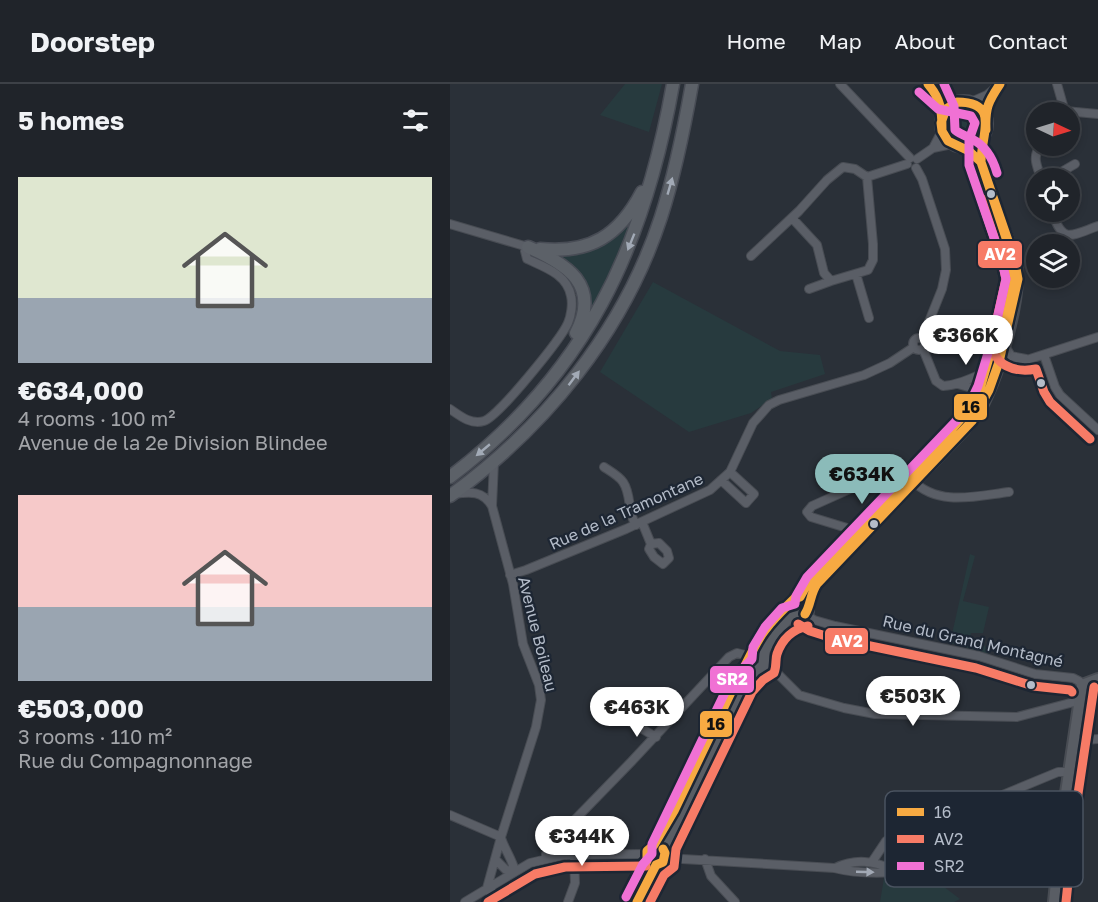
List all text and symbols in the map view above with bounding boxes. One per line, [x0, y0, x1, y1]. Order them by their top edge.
text: Doorstep [30, 25, 155, 58]
text: Home [726, 28, 786, 54]
text: Map [819, 28, 862, 54]
text: About [895, 28, 955, 54]
text: Contact [988, 28, 1068, 54]
north arrow [1026, 102, 1080, 156]
map controls [1026, 102, 1080, 288]
icon: filters [399, 104, 432, 137]
text: 5 homes [18, 105, 124, 136]
button: locate [1026, 168, 1080, 222]
one-way arrow [666, 177, 675, 195]
unlabelled marker [985, 188, 997, 200]
icon: home [171, 216, 279, 324]
one-way arrow [626, 233, 636, 251]
button: layers [1026, 234, 1080, 288]
line badge: AV2 [977, 240, 1023, 269]
text: AV2 [984, 244, 1016, 264]
pin: €366K [924, 315, 1008, 366]
text: €366K [933, 322, 999, 346]
one-way arrow [568, 371, 580, 387]
text: €634,000 [18, 375, 144, 406]
unlabelled marker [1035, 377, 1047, 389]
line badge: 16 [953, 393, 988, 421]
text: 16 [962, 397, 980, 417]
text: 4 rooms · 100 m² [18, 406, 176, 430]
text: Avenue de la 2e Division Blindee [18, 430, 328, 454]
one-way arrow [476, 443, 491, 456]
pin: €634K [820, 454, 904, 505]
text: €634K [829, 461, 895, 485]
street label: Rue de la Tramontane [546, 468, 706, 554]
unlabelled marker [868, 518, 880, 530]
icon: home [171, 534, 279, 642]
street label: Avenue Boileau [514, 574, 562, 694]
street label: Rue du Grand Montagné [881, 610, 1065, 672]
line badge: AV2 [824, 627, 869, 655]
text: AV2 [831, 631, 863, 651]
line badge: SR2 [709, 665, 755, 694]
text: SR2 [716, 669, 748, 689]
pin: €503K [871, 676, 955, 727]
unlabelled marker [1025, 679, 1037, 691]
text: €503K [880, 683, 946, 707]
pin: €463K [595, 687, 679, 738]
text: €503,000 [18, 693, 144, 724]
text: €463K [604, 694, 670, 718]
line badge: 16 [699, 710, 733, 738]
text: 16 [707, 714, 725, 734]
text: 3 rooms · 110 m² [18, 724, 172, 748]
text: Rue du Compagnonnage [18, 748, 253, 772]
legend [885, 791, 1083, 887]
text: 16 [934, 802, 951, 822]
pin: €344K [540, 816, 624, 867]
text: €344K [549, 823, 615, 847]
text: AV2 [934, 829, 963, 849]
text: SR2 [934, 856, 964, 876]
one-way arrow [856, 868, 875, 877]

